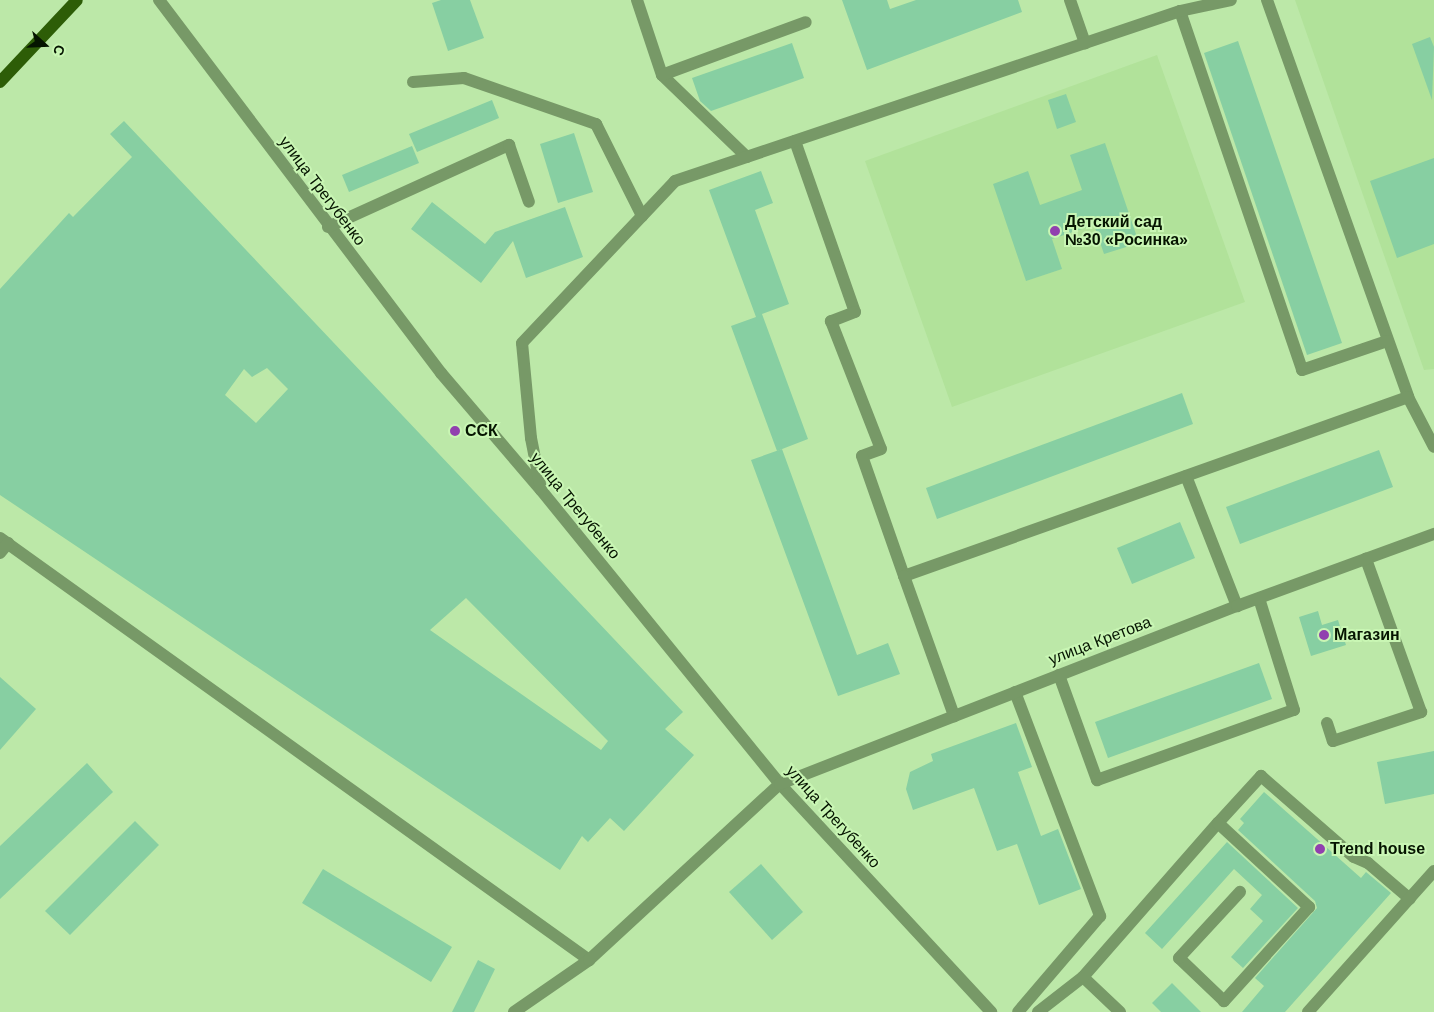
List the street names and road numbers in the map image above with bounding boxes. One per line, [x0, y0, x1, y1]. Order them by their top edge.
street label: улица Трегубенко [275, 133, 369, 249]
street label: улица Трегубенко [526, 449, 624, 563]
street label: улица Кретова [1046, 613, 1154, 669]
street label: улица Трегубенко [782, 762, 884, 872]

